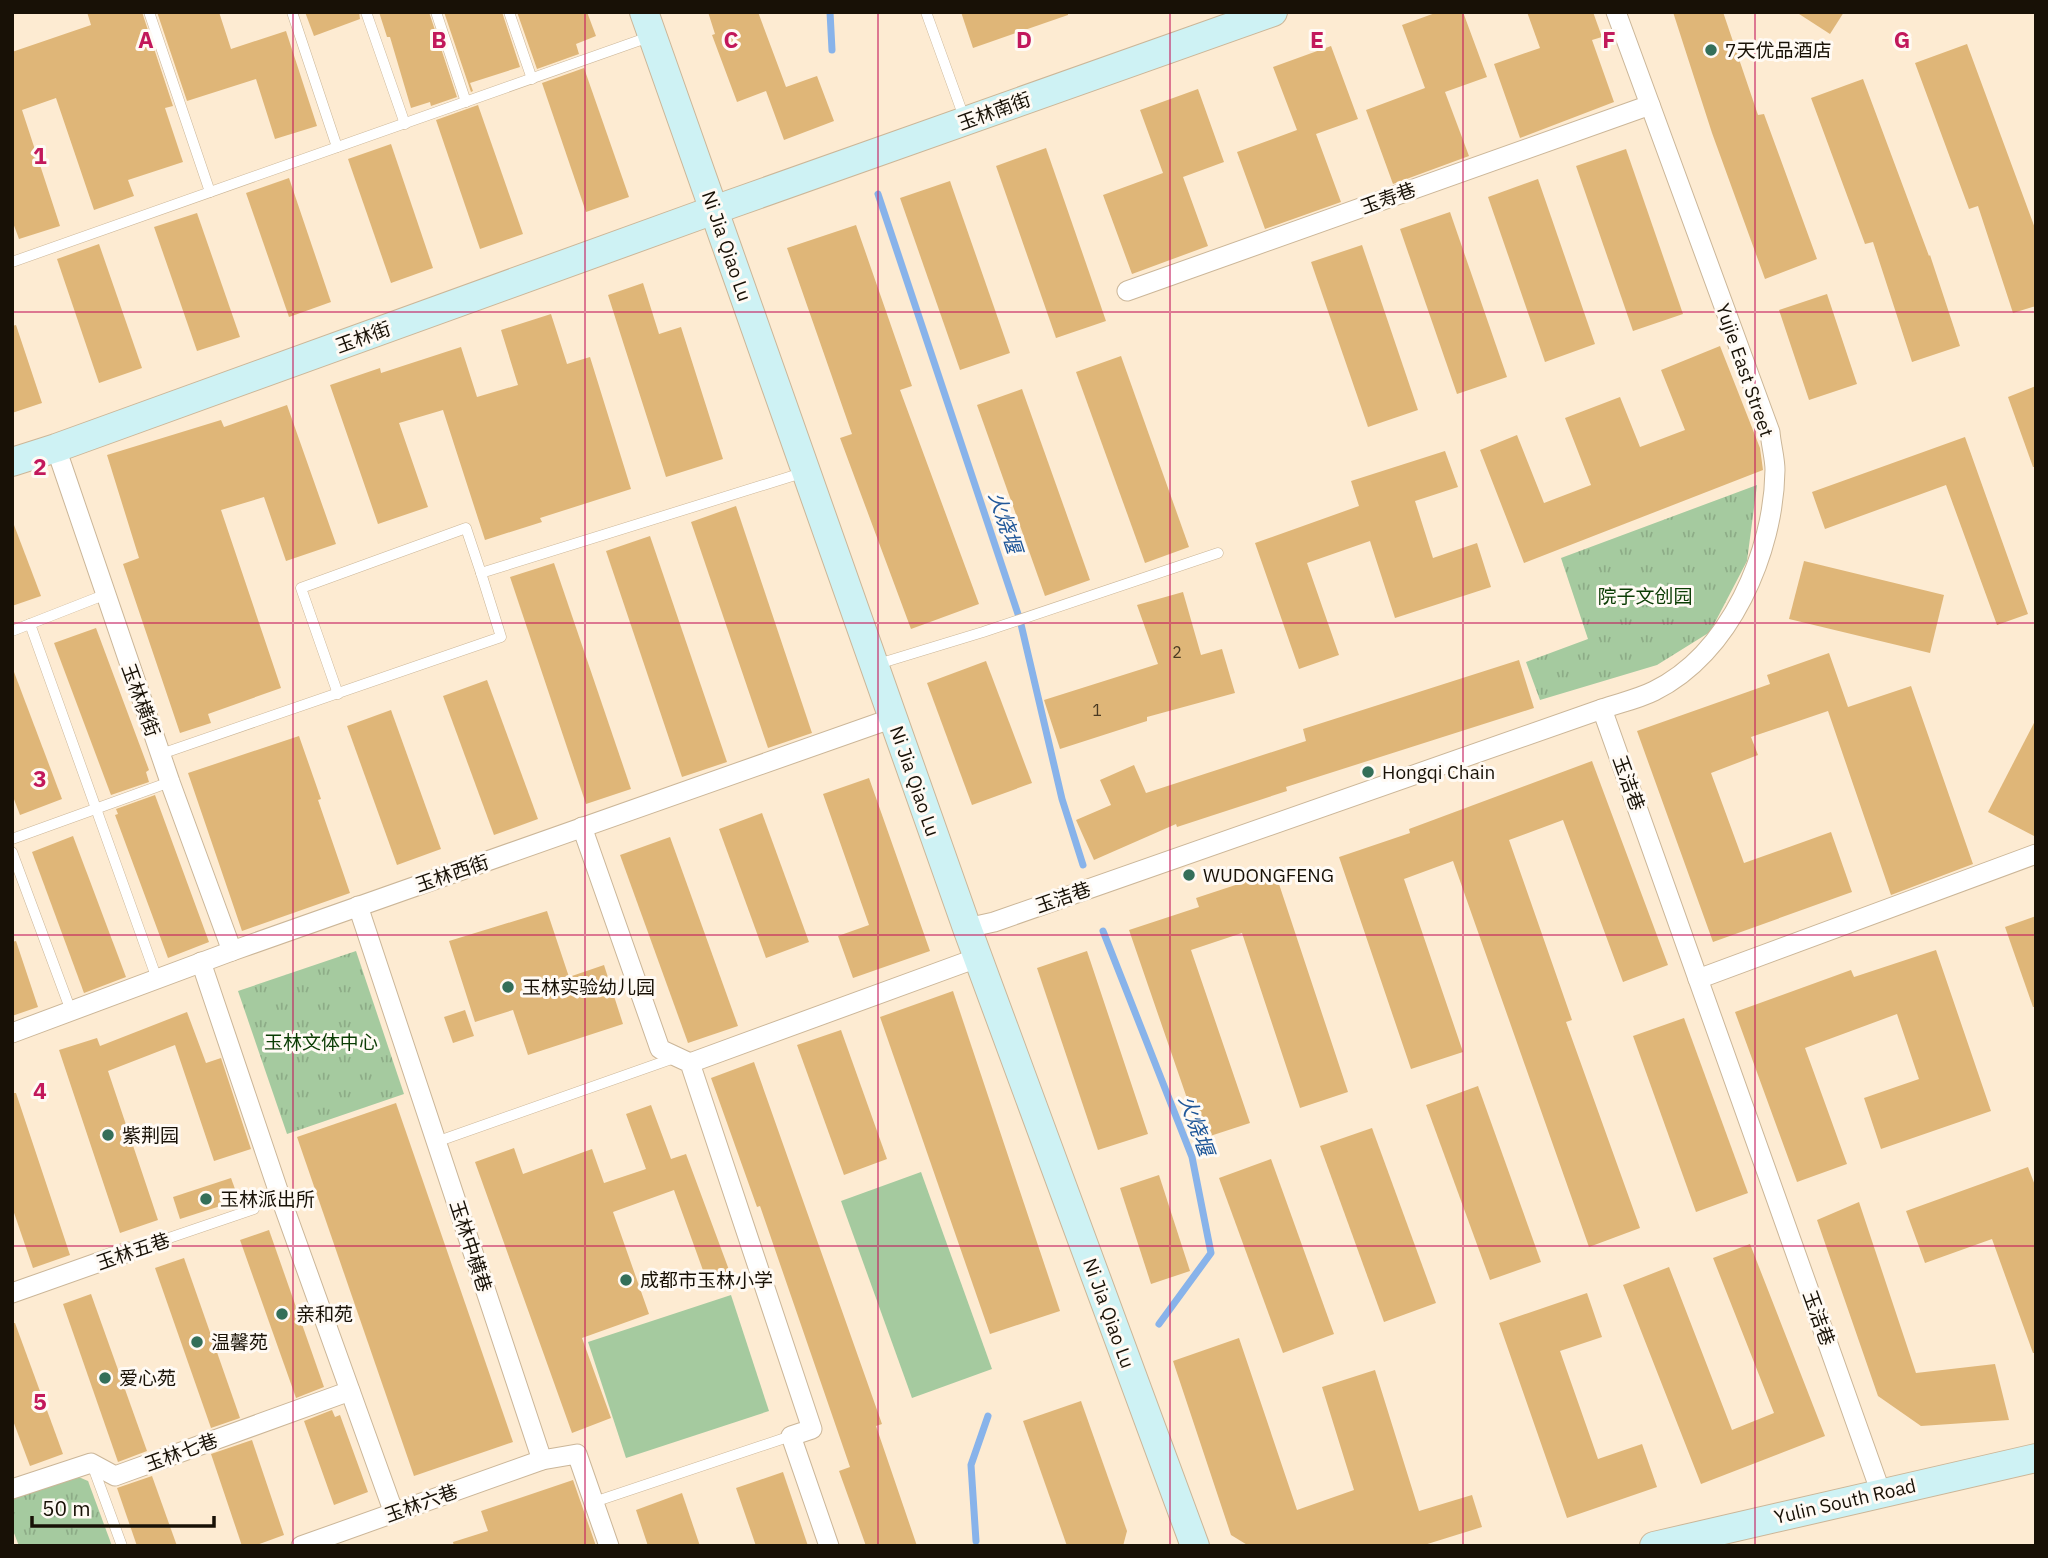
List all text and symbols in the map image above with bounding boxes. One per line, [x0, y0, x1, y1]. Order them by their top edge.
text: A [138, 24, 154, 54]
text: B [431, 24, 447, 54]
text: C [724, 24, 739, 54]
text: D [1016, 24, 1032, 54]
text: E [1310, 24, 1324, 54]
text: F [1602, 24, 1616, 54]
text: G [1894, 24, 1910, 54]
place label: 7天优品酒店 [1725, 38, 1831, 62]
marker: 7天优品酒店 [1703, 42, 1719, 58]
street label: 玉林南街 [954, 87, 1034, 135]
text: 1 [33, 140, 47, 170]
street label: 玉寿巷 [1357, 177, 1419, 219]
street label: Ni Jia Qiao Lu [697, 188, 757, 304]
street label: Yujie East Street [1711, 300, 1779, 440]
street label: 玉林街 [332, 316, 394, 358]
text: 2 [33, 451, 47, 481]
water label: 火烧堰 [983, 488, 1030, 559]
park label: 院子文创园 [1597, 584, 1693, 608]
house number: 2 [1172, 642, 1182, 662]
street label: 玉林横街 [117, 660, 165, 740]
house number: 1 [1092, 700, 1102, 720]
street label: Ni Jia Qiao Lu [885, 723, 945, 839]
street label: 玉洁巷 [1608, 752, 1650, 814]
place label: Hongqi Chain [1382, 760, 1495, 784]
text: 3 [33, 763, 47, 793]
marker: Hongqi Chain [1360, 764, 1376, 780]
street label: 玉林西街 [412, 849, 492, 897]
place label: WUDONGFENG [1203, 863, 1334, 887]
marker: WUDONGFENG [1181, 867, 1197, 883]
street label: 玉洁巷 [1032, 876, 1094, 918]
place label: 玉林实验幼儿园 [522, 975, 655, 999]
marker: 玉林实验幼儿园 [500, 979, 516, 995]
park label: 玉林文体中心 [264, 1030, 378, 1054]
text: 4 [33, 1075, 47, 1105]
water label: 火烧堰 [1173, 1091, 1222, 1162]
place label: 紫荆园 [122, 1123, 179, 1147]
marker: 紫荆园 [100, 1127, 116, 1143]
place label: 玉林派出所 [220, 1187, 315, 1211]
marker: 玉林派出所 [198, 1191, 214, 1207]
street label: 玉林中横巷 [445, 1197, 497, 1295]
street label: 玉林五巷 [93, 1227, 173, 1275]
street label: Ni Jia Qiao Lu [1078, 1255, 1140, 1371]
place label: 成都市玉林小学 [640, 1268, 773, 1292]
marker: 成都市玉林小学 [618, 1272, 634, 1288]
street label: 玉洁巷 [1798, 1287, 1840, 1349]
place label: 亲和苑 [296, 1302, 353, 1326]
marker: 亲和苑 [274, 1306, 290, 1322]
place label: 温馨苑 [211, 1330, 268, 1354]
marker: 温馨苑 [189, 1334, 205, 1350]
place label: 爱心苑 [119, 1366, 176, 1390]
marker: 爱心苑 [97, 1370, 113, 1386]
text: 5 [33, 1386, 47, 1416]
street label: 玉林七巷 [141, 1428, 221, 1476]
street label: Yulin South Road [1772, 1473, 1918, 1529]
street label: 玉林六巷 [381, 1479, 461, 1527]
scale bar [32, 1484, 214, 1528]
text: 50 m [42, 1494, 91, 1522]

